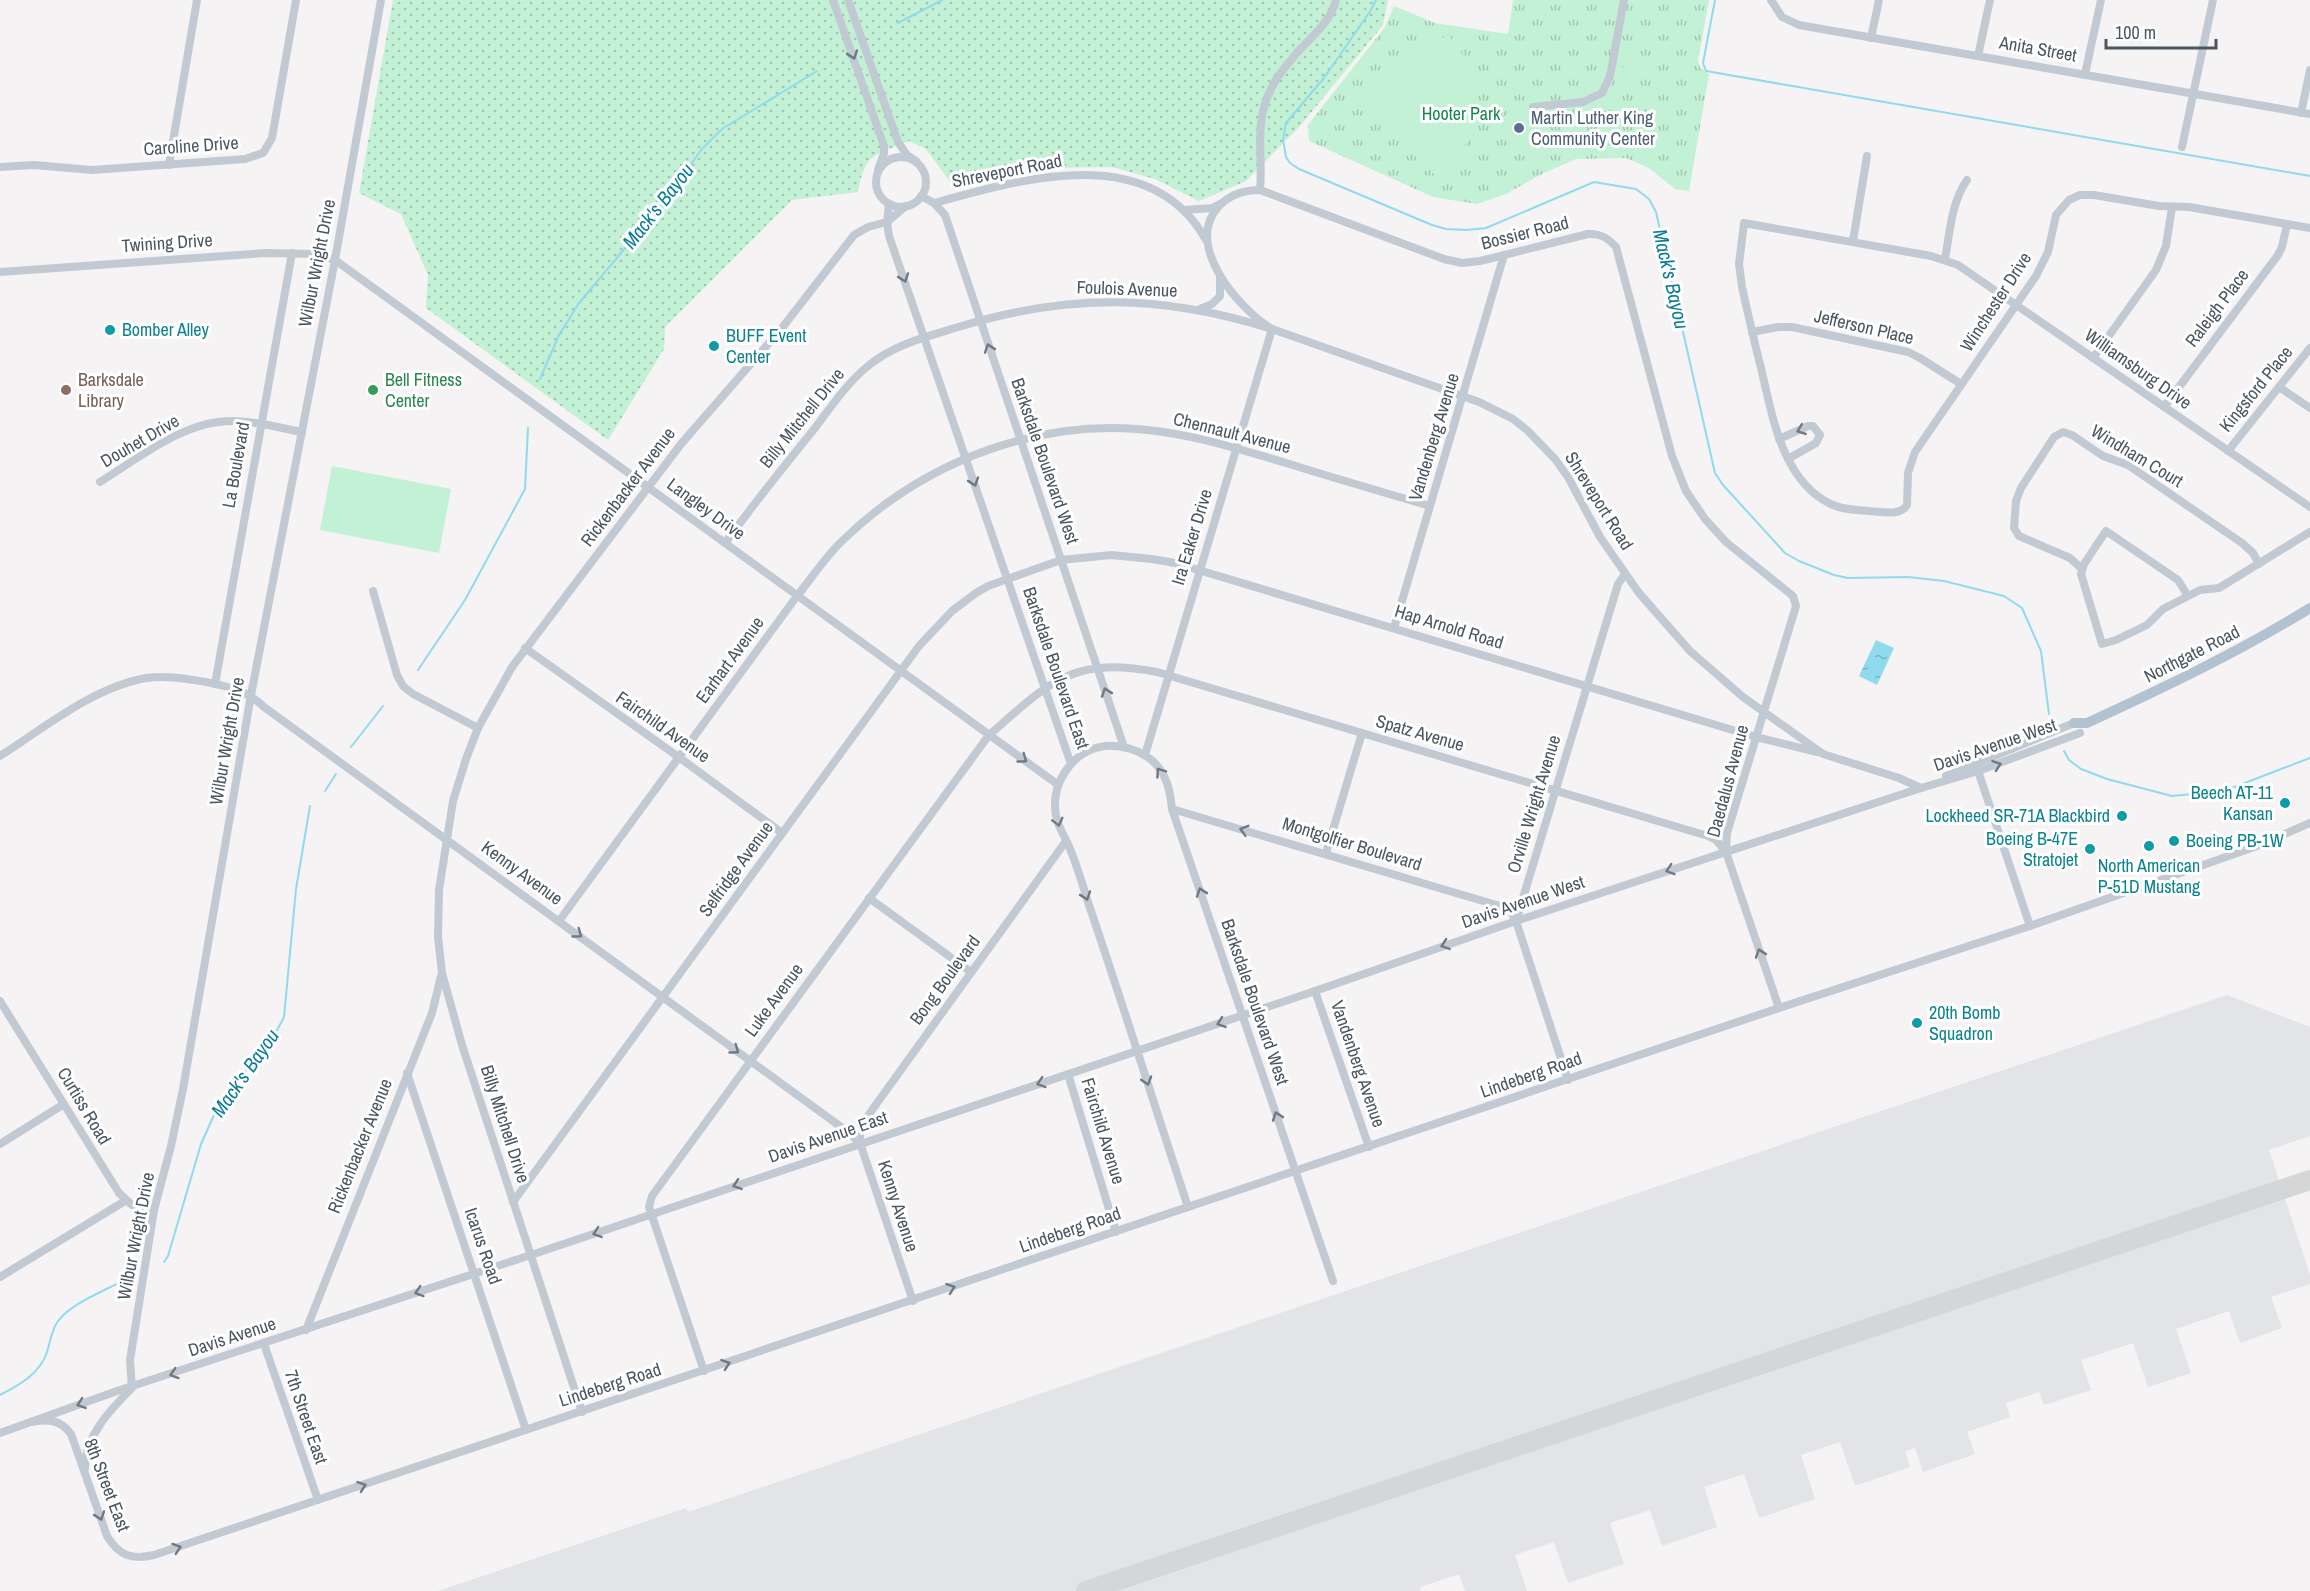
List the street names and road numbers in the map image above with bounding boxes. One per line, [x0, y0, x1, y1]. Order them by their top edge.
street label: Anita Street [1997, 29, 2079, 68]
street label: Caroline Drive [143, 130, 239, 161]
street label: Shreveport Road [950, 148, 1064, 193]
street label: Wilbur Wright Drive [292, 197, 341, 329]
street label: Bossier Road [1478, 210, 1571, 255]
street label: Twining Drive [121, 227, 213, 258]
street label: Winchester Drive [1954, 247, 2037, 356]
street label: Raleigh Place [2179, 263, 2254, 352]
street label: Foulois Avenue [1076, 274, 1178, 303]
street label: Jefferson Place [1812, 303, 1916, 350]
street label: Williamsburg Drive [2080, 322, 2197, 415]
street label: Kingsford Place [2213, 340, 2298, 437]
street label: Billy Mitchell Drive [753, 362, 850, 473]
street label: Vandenberg Avenue [1402, 370, 1465, 504]
street label: Barksdale Boulevard West [1005, 375, 1086, 547]
street label: Chennault Avenue [1171, 406, 1294, 459]
street label: Douhet Drive [96, 408, 184, 473]
street label: Windham Court [2087, 418, 2188, 493]
street label: La Boulevard [216, 420, 255, 510]
street label: Rickenbacker Avenue [574, 422, 681, 551]
street label: Shreveport Road [1559, 447, 1640, 555]
street label: Langley Drive [662, 472, 750, 545]
street label: Ira Eaker Drive [1165, 486, 1218, 588]
street label: Barksdale Boulevard East [1017, 583, 1096, 752]
street label: Hap Arnold Road [1392, 598, 1507, 655]
street label: Earhart Avenue [690, 611, 770, 708]
street label: Northgate Road [2140, 619, 2244, 688]
street label: Wilbur Wright Drive [203, 675, 250, 807]
street label: Fairchild Avenue [611, 685, 715, 768]
street label: Spatz Avenue [1373, 708, 1467, 757]
street label: Davis Avenue West [1930, 712, 2060, 777]
street label: Daedalus Avenue [1701, 722, 1755, 840]
street label: Orville Wright Avenue [1501, 732, 1566, 876]
street label: Montgolfier Boulevard [1279, 810, 1425, 877]
street label: Selfridge Avenue [693, 816, 779, 921]
street label: Kenny Avenue [477, 835, 568, 911]
street label: Davis Avenue West [1458, 869, 1588, 934]
street label: Barksdale Boulevard West [1215, 916, 1296, 1088]
street label: Bong Boulevard [904, 930, 986, 1030]
street label: Luke Avenue [738, 958, 809, 1041]
street label: Vandenberg Avenue [1325, 997, 1392, 1131]
street label: Lindeberg Road [1477, 1045, 1585, 1104]
street label: Curtiss Road [52, 1062, 117, 1149]
street label: Billy Mitchell Drive [475, 1062, 536, 1186]
street label: Rickenbacker Avenue [321, 1075, 398, 1217]
street label: Fairchild Avenue [1075, 1075, 1131, 1187]
street label: Davis Avenue East [765, 1104, 891, 1169]
street label: Kenny Avenue [872, 1157, 925, 1255]
street label: Wilbur Wright Drive [111, 1170, 160, 1302]
street label: Lindeberg Road [1016, 1200, 1124, 1259]
street label: Icarus Road [459, 1204, 508, 1288]
street label: Davis Avenue [185, 1311, 279, 1362]
street label: Lindeberg Road [556, 1356, 664, 1413]
street label: 7th Street East [279, 1367, 334, 1467]
street label: 8th Street East [78, 1435, 137, 1535]

